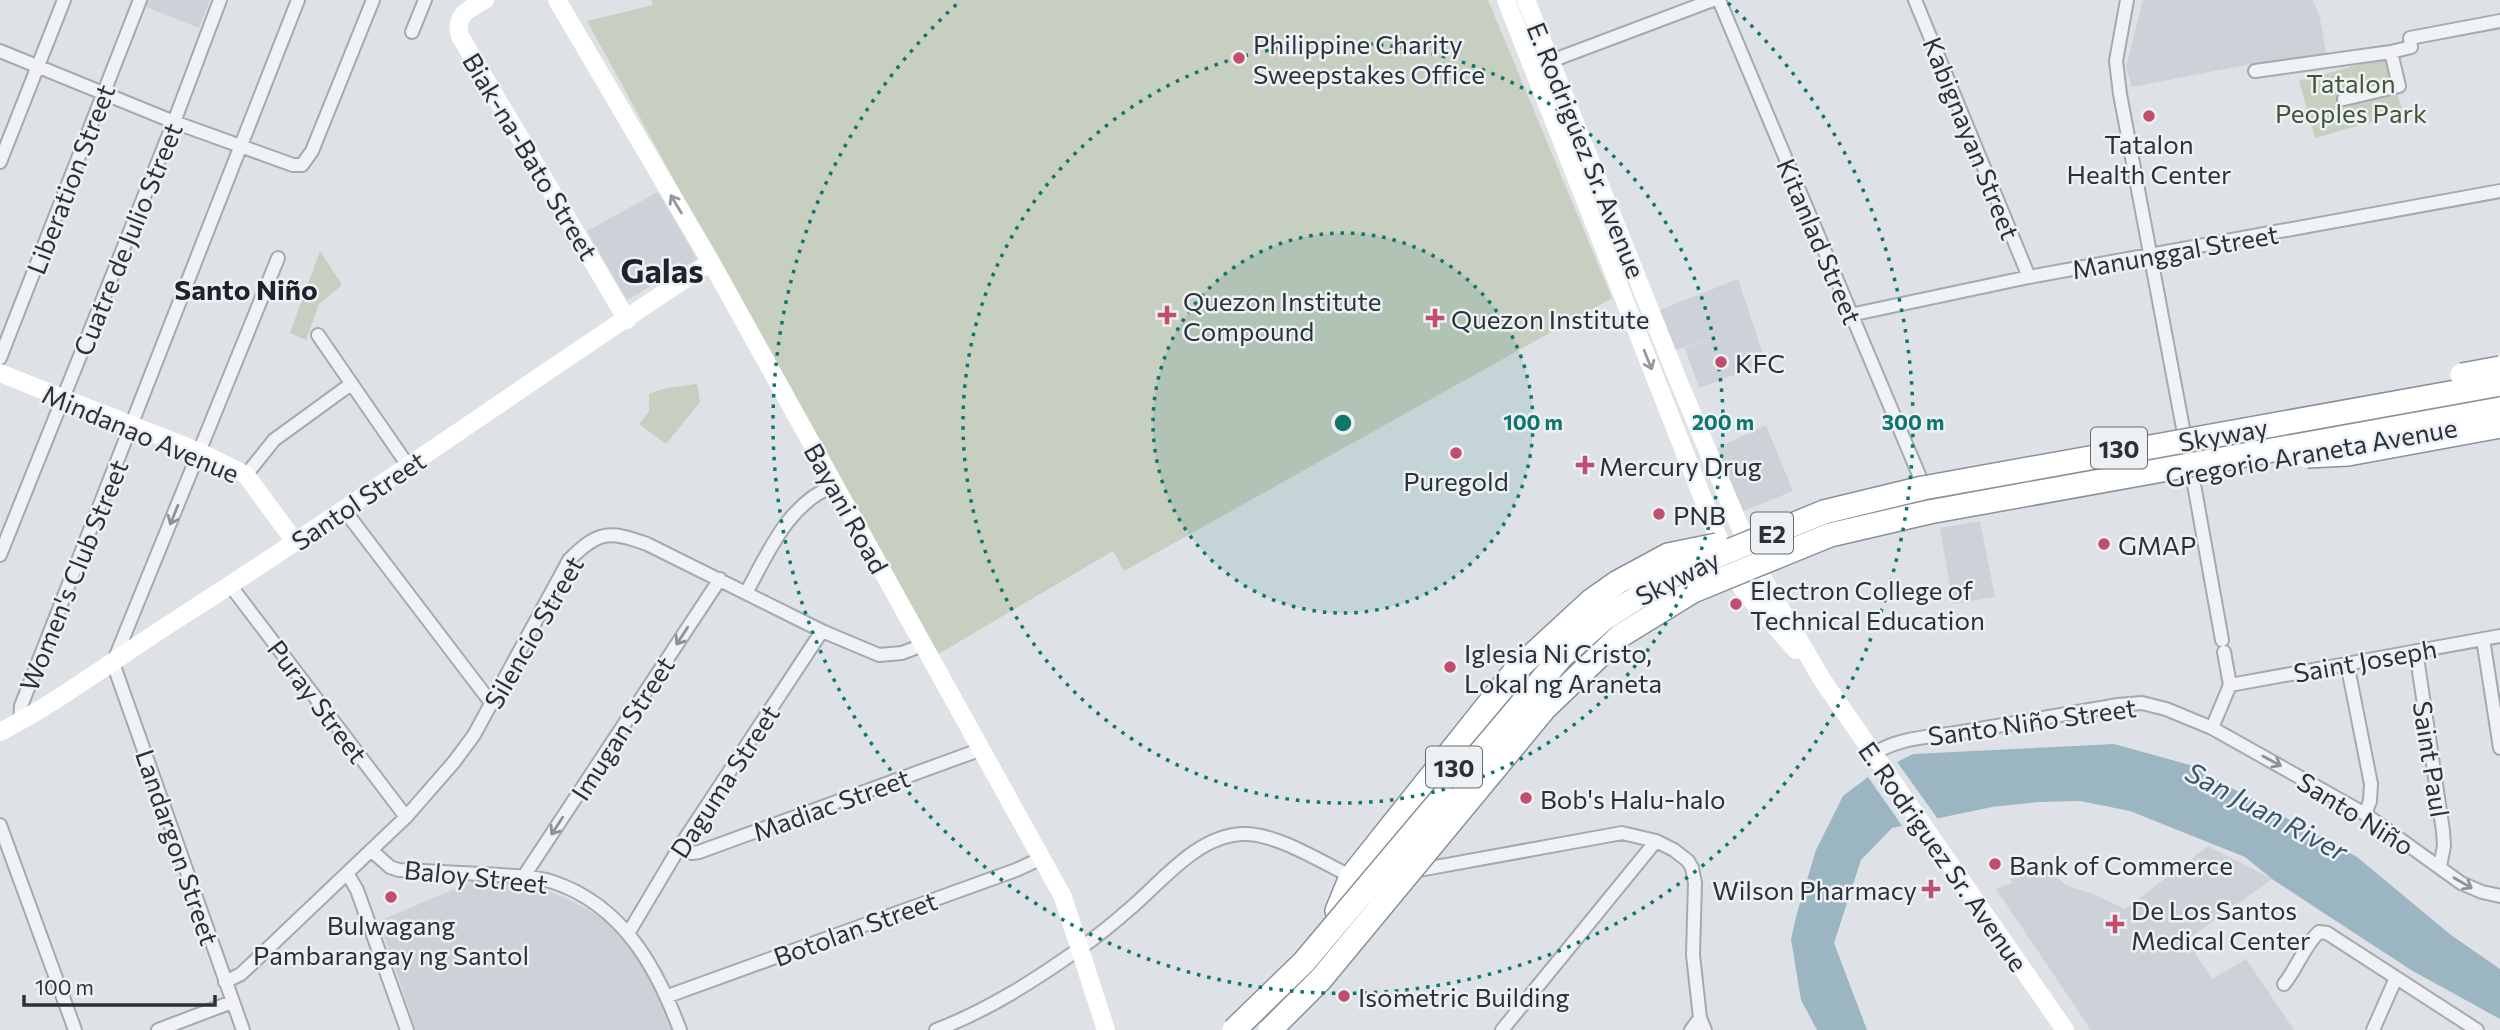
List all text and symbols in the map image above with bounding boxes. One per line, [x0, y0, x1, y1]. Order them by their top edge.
street label: E. Rodriguez Sr. Avenue [1521, 18, 1653, 282]
place label: Philippine Charity Sweepstakes Office [1253, 28, 1485, 89]
street label: Kabignayan Street [1917, 32, 2027, 244]
street label: Biak-na-Bato Street [457, 47, 605, 265]
marker: Philippine Charity Sweepstakes Office [1231, 50, 1247, 66]
park label: Tatalon Peoples Park [2275, 67, 2427, 128]
street label: Liberation Street [20, 80, 120, 278]
marker: Tatalon Health Center [2141, 108, 2157, 124]
street label: Cuatre de Julio Street [66, 118, 188, 360]
place label: Tatalon Health Center [2067, 128, 2231, 189]
street label: Kitanlad Street [1771, 153, 1869, 329]
one-way arrow [669, 194, 682, 215]
street label: Manunggal Street [2069, 218, 2281, 284]
district label: Galas [620, 249, 704, 290]
district label: Santo Niño [174, 272, 318, 306]
place label: Quezon Institute Compound [1183, 285, 1381, 346]
place label: Quezon Institute [1451, 303, 1649, 334]
marker: Quezon Institute Compound [1157, 305, 1177, 325]
marker: Quezon Institute [1425, 308, 1445, 328]
place label: KFC [1735, 347, 1785, 378]
one-way arrow [1642, 348, 1655, 370]
marker: KFC [1713, 354, 1729, 370]
street label: Mindanao Avenue [38, 378, 244, 488]
text: 100 m [1503, 409, 1563, 434]
text: 200 m [1692, 409, 1754, 434]
text: 300 m [1882, 409, 1944, 434]
centre of rings [1331, 411, 1355, 435]
street label: Gregorio Araneta Avenue [2163, 411, 2459, 493]
street label: Skyway [2176, 411, 2270, 457]
road number: 130 [2091, 428, 2147, 468]
street label: Bayani Road [798, 437, 896, 579]
street label: Santol Street [285, 444, 431, 556]
marker: Puregold [1448, 445, 1464, 461]
place label: Mercury Drug [1599, 450, 1762, 481]
street label: Women's Club Street [12, 455, 134, 695]
marker: Mercury Drug [1577, 457, 1593, 473]
place label: Puregold [1403, 465, 1509, 496]
place label: PNB [1673, 499, 1726, 530]
one-way arrow [166, 504, 179, 525]
marker: PNB [1651, 506, 1667, 522]
road number: E2 [1751, 512, 1793, 554]
place label: GMAP [2118, 529, 2196, 560]
marker: GMAP [2096, 536, 2112, 552]
street label: Skyway [1630, 543, 1724, 611]
street label: Silencio Street [477, 550, 589, 714]
place label: Electron College of Technical Education [1750, 574, 1985, 635]
marker: Electron College of Technical Education [1728, 596, 1744, 612]
one-way arrow [675, 626, 690, 645]
street label: Saint Joseph [2291, 632, 2439, 688]
street label: Puray Street [262, 633, 374, 769]
place label: Iglesia Ni Cristo, Lokal ng Araneta [1464, 637, 1662, 698]
street label: Imugan Street [564, 650, 680, 806]
marker: Iglesia Ni Cristo, Lokal ng Araneta [1442, 659, 1458, 675]
street label: Santo Niño Street [1926, 691, 2138, 751]
street label: Daguma Street [663, 699, 785, 863]
street label: Saint Paul [2408, 699, 2456, 819]
street label: E. Rodriguez Sr. Avenue [1853, 735, 2035, 977]
street label: Landargon Street [130, 745, 226, 949]
road number: 130 [1426, 746, 1482, 788]
water label: San Juan River [2180, 754, 2354, 868]
one-way arrow [2261, 754, 2282, 768]
street label: Madiac Street [748, 761, 914, 847]
street label: Santo Niño [2292, 765, 2420, 861]
place label: Bob's Halu-halo [1540, 783, 1726, 814]
marker: Bob's Halu-halo [1518, 790, 1534, 806]
one-way arrow [550, 816, 565, 835]
place label: Bank of Commerce [2009, 849, 2233, 880]
street label: Baloy Street [403, 853, 549, 899]
marker: Bank of Commerce [1987, 856, 2003, 872]
place label: Wilson Pharmacy [1712, 874, 1917, 905]
one-way arrow [2453, 876, 2473, 890]
marker: Wilson Pharmacy [1923, 881, 1939, 897]
street label: Botolan Street [769, 884, 941, 972]
marker: Bulwagang Pambarangay ng Santol [383, 889, 399, 905]
place label: De Los Santos Medical Center [2131, 894, 2310, 955]
place label: Bulwagang Pambarangay ng Santol [253, 909, 529, 970]
marker: De Los Santos Medical Center [2105, 914, 2125, 934]
scale bar [24, 964, 215, 1008]
text: 100 m [35, 974, 94, 999]
place label: Isometric Building [1358, 981, 1570, 1012]
marker: Isometric Building [1336, 988, 1352, 1004]

